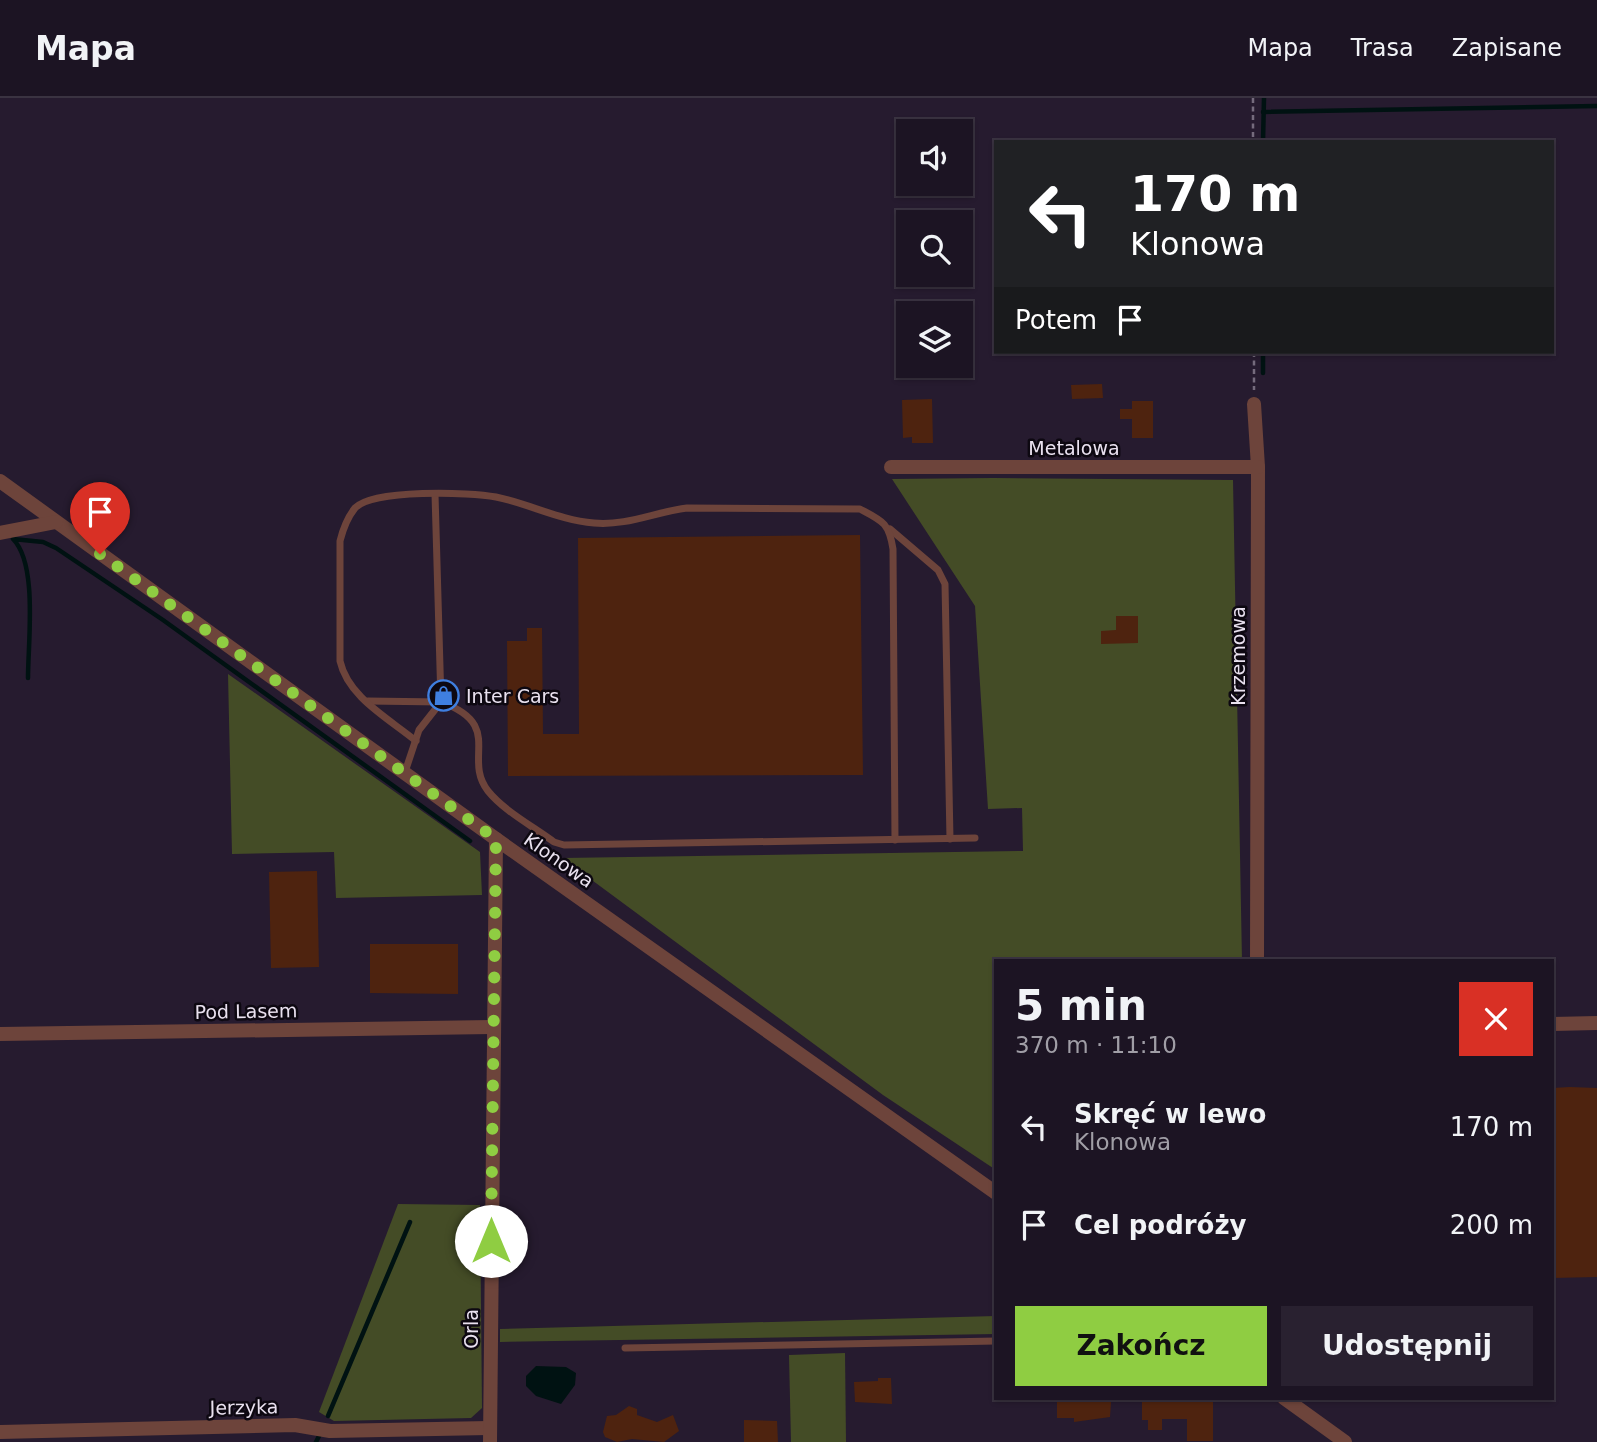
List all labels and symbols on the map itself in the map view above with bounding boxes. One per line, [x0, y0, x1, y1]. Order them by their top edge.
street label: Metalowa [1028, 437, 1120, 459]
pin [70, 482, 130, 554]
street label: Krzemowa [1227, 606, 1249, 706]
shop icon: Inter Cars [426, 679, 460, 713]
place label: Inter Cars [466, 685, 559, 707]
street label: Klonowa [520, 828, 598, 892]
street label: Pod Lasem [194, 999, 298, 1023]
position arrow [454, 1204, 528, 1278]
street label: Orla [460, 1309, 482, 1349]
street label: Jerzyka [208, 1395, 279, 1419]

